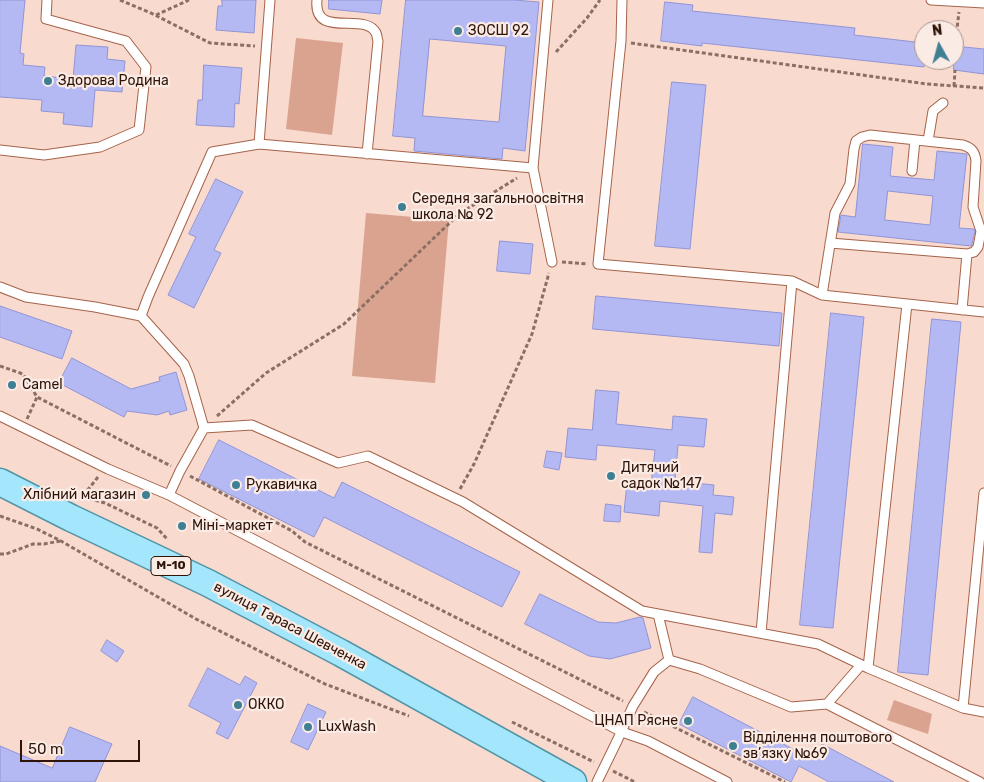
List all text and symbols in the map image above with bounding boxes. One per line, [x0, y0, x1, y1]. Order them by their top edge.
north arrow [914, 20, 964, 70]
text: N [931, 22, 943, 40]
place label: ЗОСШ 92 [468, 23, 529, 39]
marker: ЗОСШ 92 [452, 25, 464, 37]
place label: Здорова Родина [58, 73, 169, 89]
marker: Здорова Родина [42, 75, 54, 87]
place label: Середня загальноосвітня школа № 92 [412, 191, 584, 223]
marker: Середня загальноосвітня школа № 92 [396, 201, 408, 213]
place label: Camel [22, 377, 63, 393]
marker: Camel [6, 379, 18, 391]
place label: Дитячий садок №147 [621, 460, 702, 492]
marker: Дитячий садок №147 [605, 470, 617, 482]
place label: Рукавичка [246, 477, 317, 493]
marker: Рукавичка [230, 479, 242, 491]
place label: Хлібний магазин [23, 487, 136, 503]
marker: Хлібний магазин [140, 489, 152, 501]
place label: Міні-маркет [192, 518, 273, 534]
marker: Міні-маркет [176, 520, 188, 532]
road number: М-10 [151, 556, 191, 576]
street label: вулиця Тараса Шевченка [211, 579, 369, 673]
place label: ОККО [248, 697, 284, 713]
marker: ОККО [232, 699, 244, 711]
place label: ЦНАП Рясне [594, 713, 678, 729]
marker: ЦНАП Рясне [682, 715, 694, 727]
place label: LuxWash [318, 719, 376, 735]
marker: LuxWash [302, 721, 314, 733]
scale bar [22, 730, 142, 762]
place label: Відділення поштового зв’язку №69 [743, 730, 892, 762]
text: 50 m [28, 740, 63, 758]
marker: Відділення поштового зв’язку №69 [727, 740, 739, 752]

